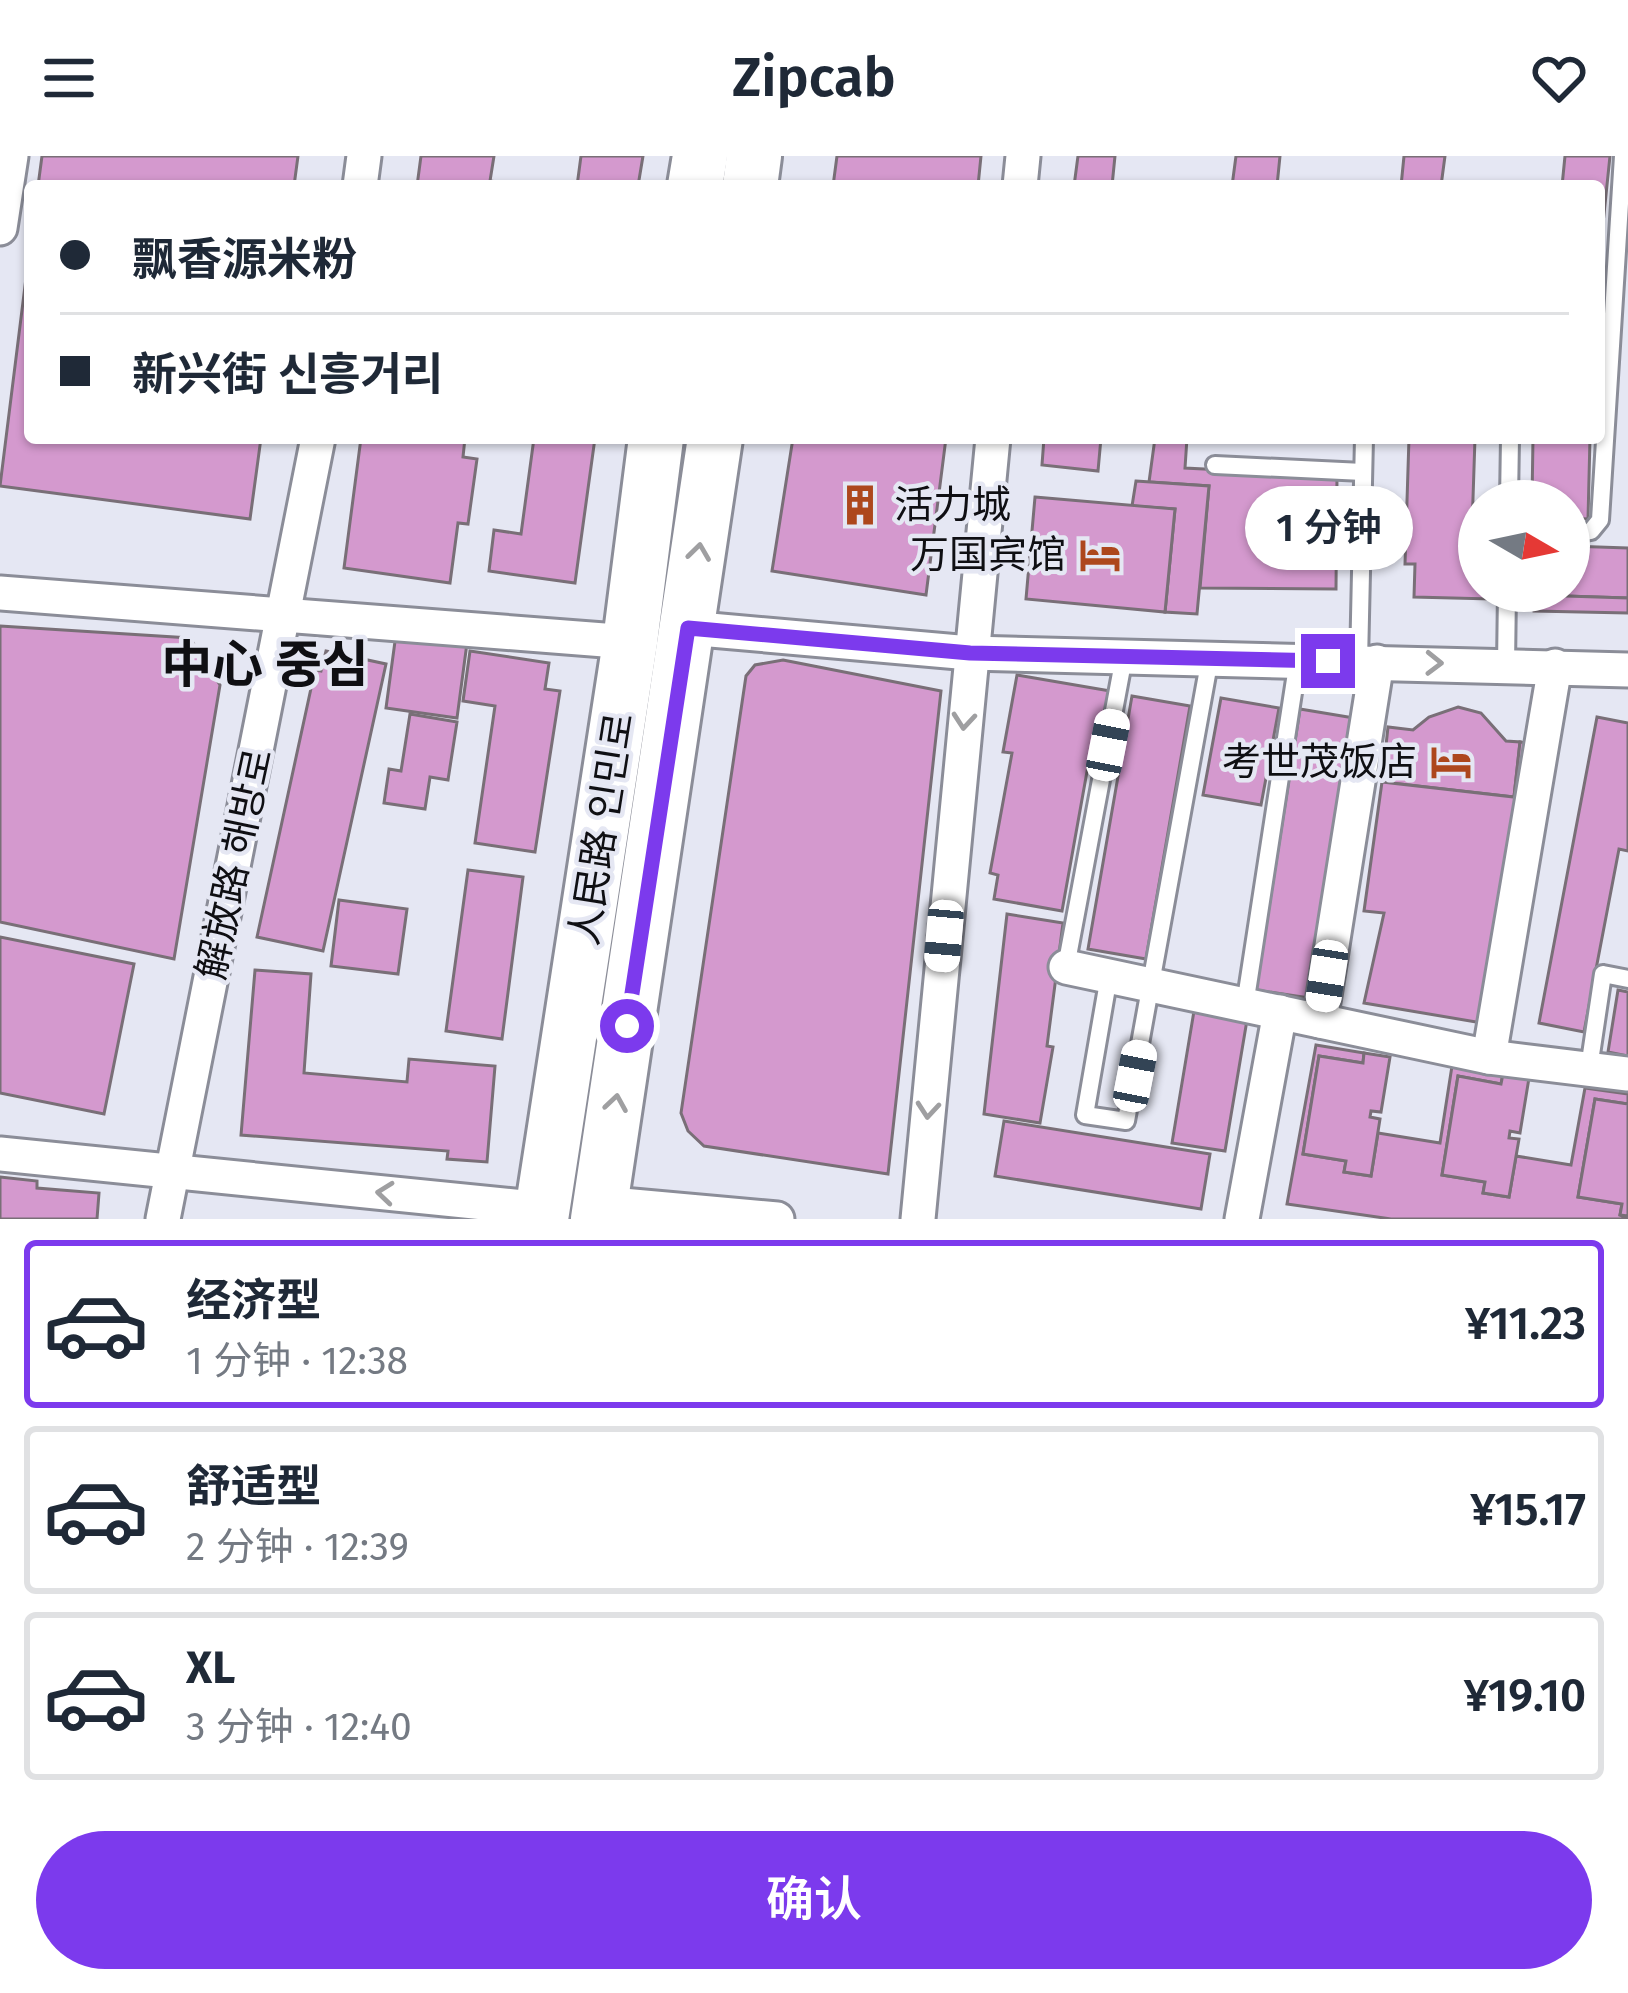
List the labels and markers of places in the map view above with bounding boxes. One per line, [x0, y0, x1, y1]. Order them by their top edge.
building icon: 活力城 [837, 482, 883, 528]
place label: 活力城 [894, 482, 1011, 528]
place label: 万国宾馆 [910, 532, 1066, 578]
hotel icon: 万国宾馆 [1077, 532, 1123, 578]
place label: 考世茂饭店 [1222, 739, 1417, 785]
hotel icon: 考世茂饭店 [1428, 739, 1474, 785]

